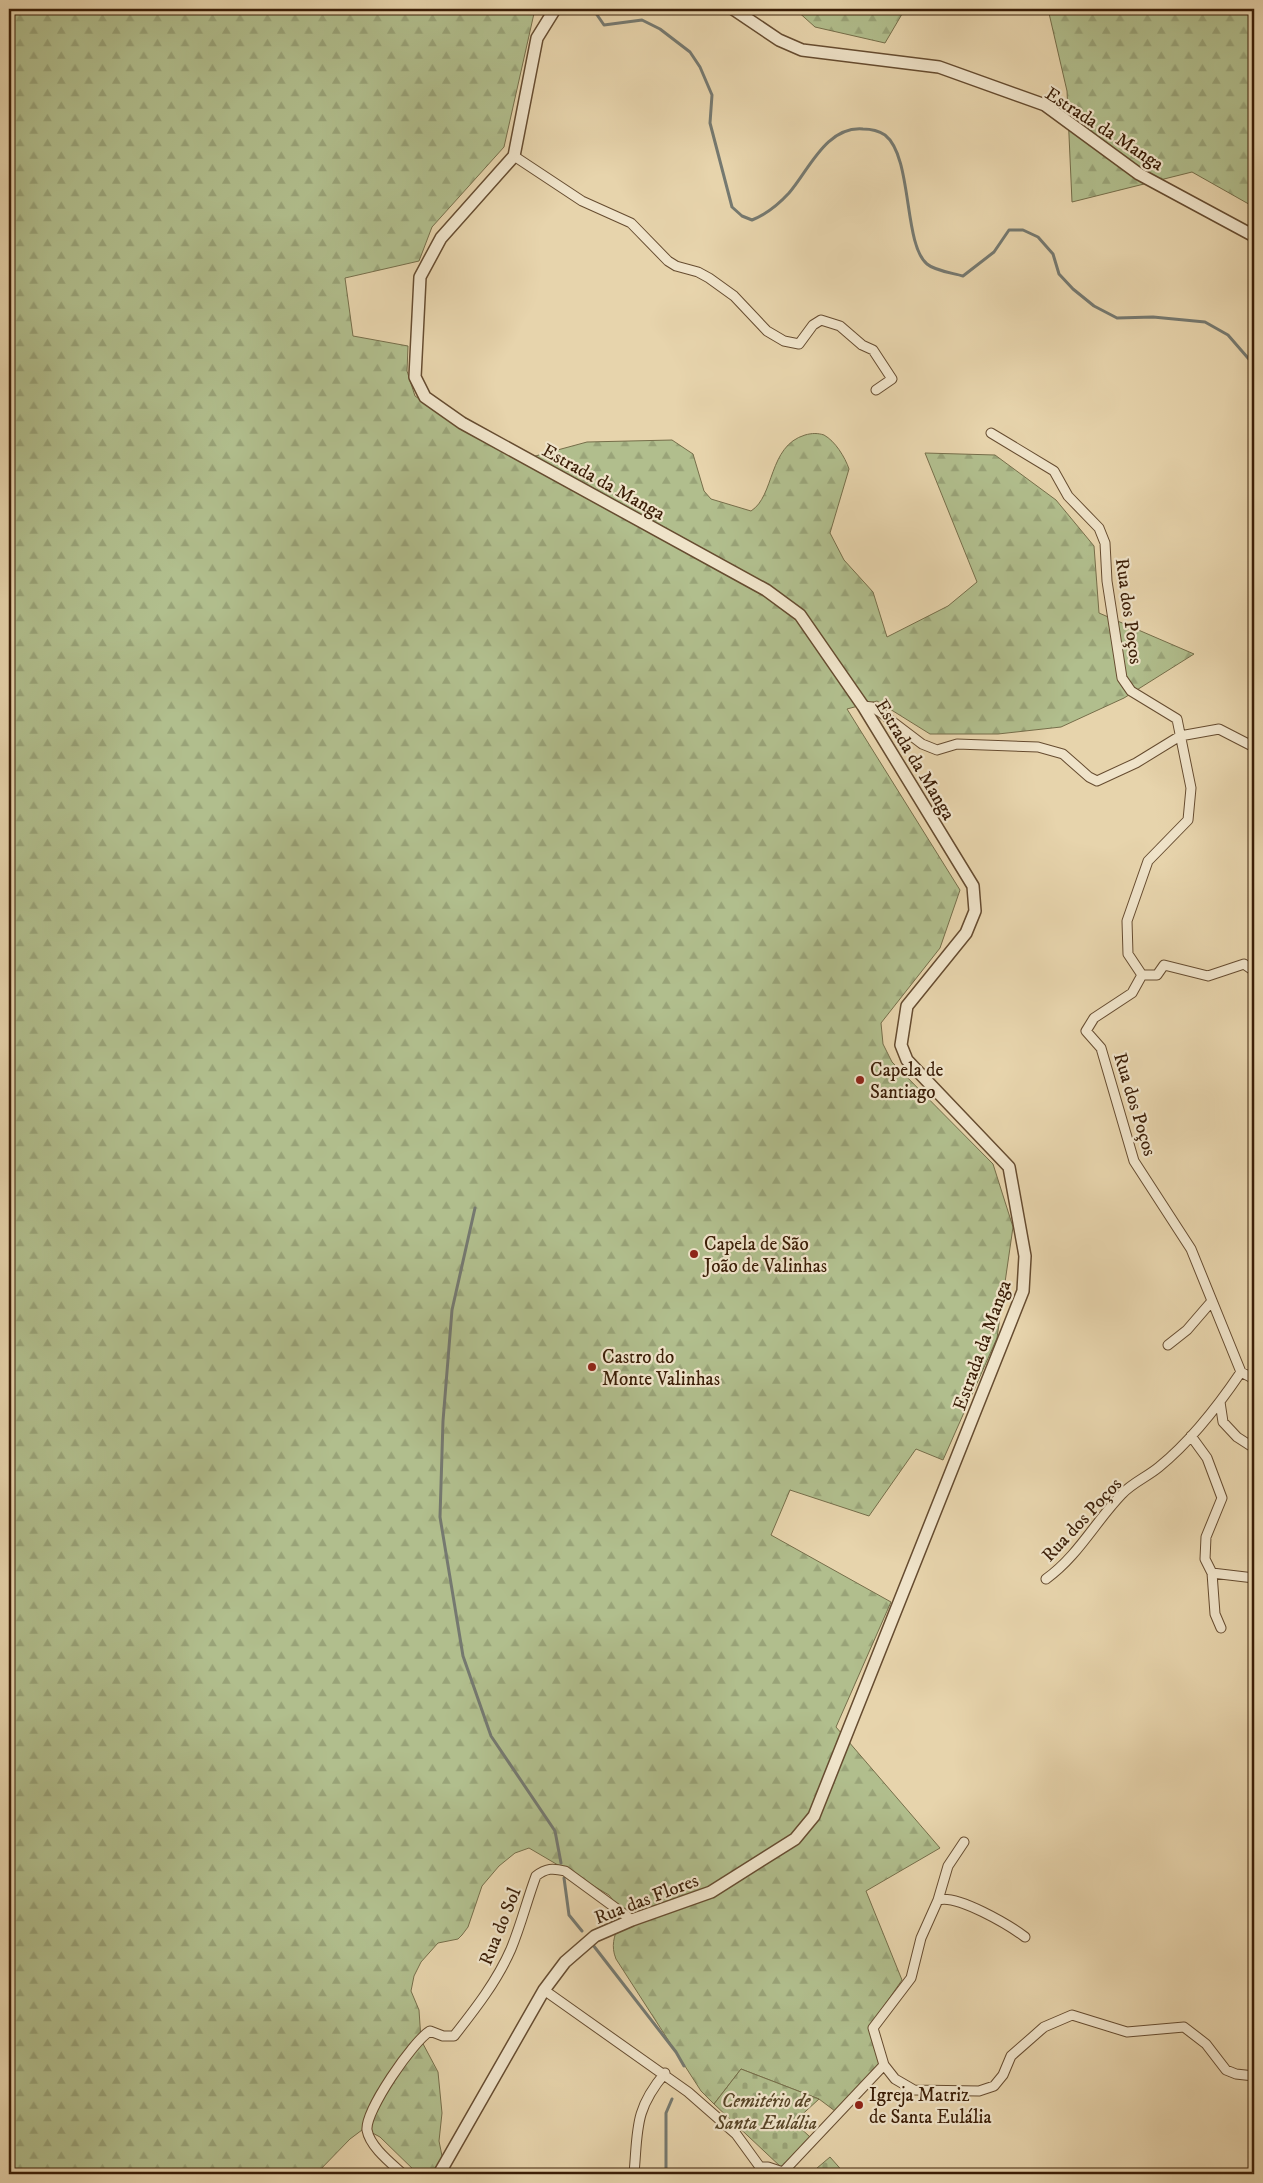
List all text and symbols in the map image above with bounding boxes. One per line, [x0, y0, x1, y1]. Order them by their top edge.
street label: Estrada da Manga [1040, 82, 1168, 176]
street label: Estrada da Manga [538, 439, 669, 526]
street label: Rua dos Poços [1110, 557, 1147, 666]
street label: Estrada da Manga [870, 695, 960, 824]
street label: Rua dos Poços [1108, 1050, 1161, 1159]
place label: Capela de Santiago [870, 1059, 943, 1104]
marker: Capela de Santiago [854, 1074, 866, 1086]
place label: Capela de São João de Valinhas [702, 1233, 827, 1278]
marker: Capela de São João de Valinhas [688, 1248, 700, 1260]
street label: Estrada da Manga [948, 1277, 1017, 1414]
place label: Castro do Monte Valinhas [602, 1346, 720, 1391]
marker: Castro do Monte Valinhas [586, 1361, 598, 1373]
street label: Rua dos Poços [1037, 1473, 1127, 1567]
street label: Rua das Flores [591, 1869, 702, 1930]
street label: Rua do Sol [474, 1884, 526, 1969]
place label: Igreja Matriz de Santa Eulália [869, 2084, 992, 2129]
park label: Cemitério de Santa Eulália [714, 2090, 817, 2135]
marker: Igreja Matriz de Santa Eulália [853, 2099, 865, 2111]

